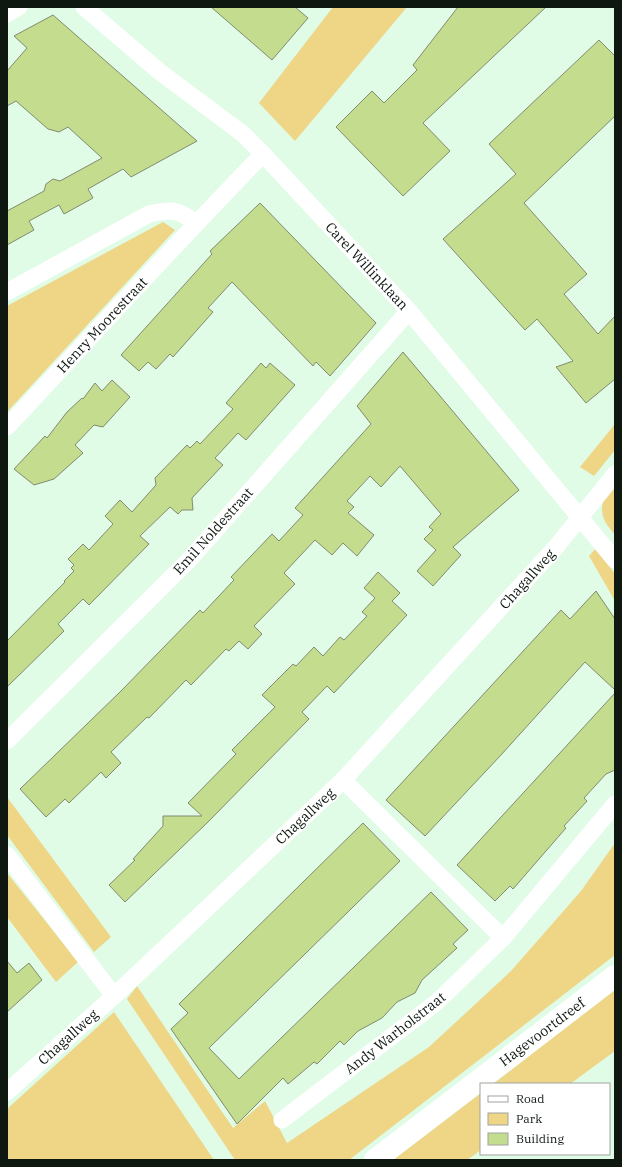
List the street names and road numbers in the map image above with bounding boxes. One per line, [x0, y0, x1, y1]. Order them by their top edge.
street label: Carel Willinklaan [322, 218, 412, 314]
street label: Henry Moorestraat [53, 273, 151, 377]
street label: Emil Noldestraat [169, 484, 257, 578]
street label: Chagallweg [495, 545, 559, 613]
street label: Chagallweg [271, 784, 339, 848]
street label: Andy Warholstraat [341, 988, 449, 1078]
street label: Hagevoortdreef [496, 993, 589, 1070]
street label: Chagallweg [34, 1005, 102, 1069]

